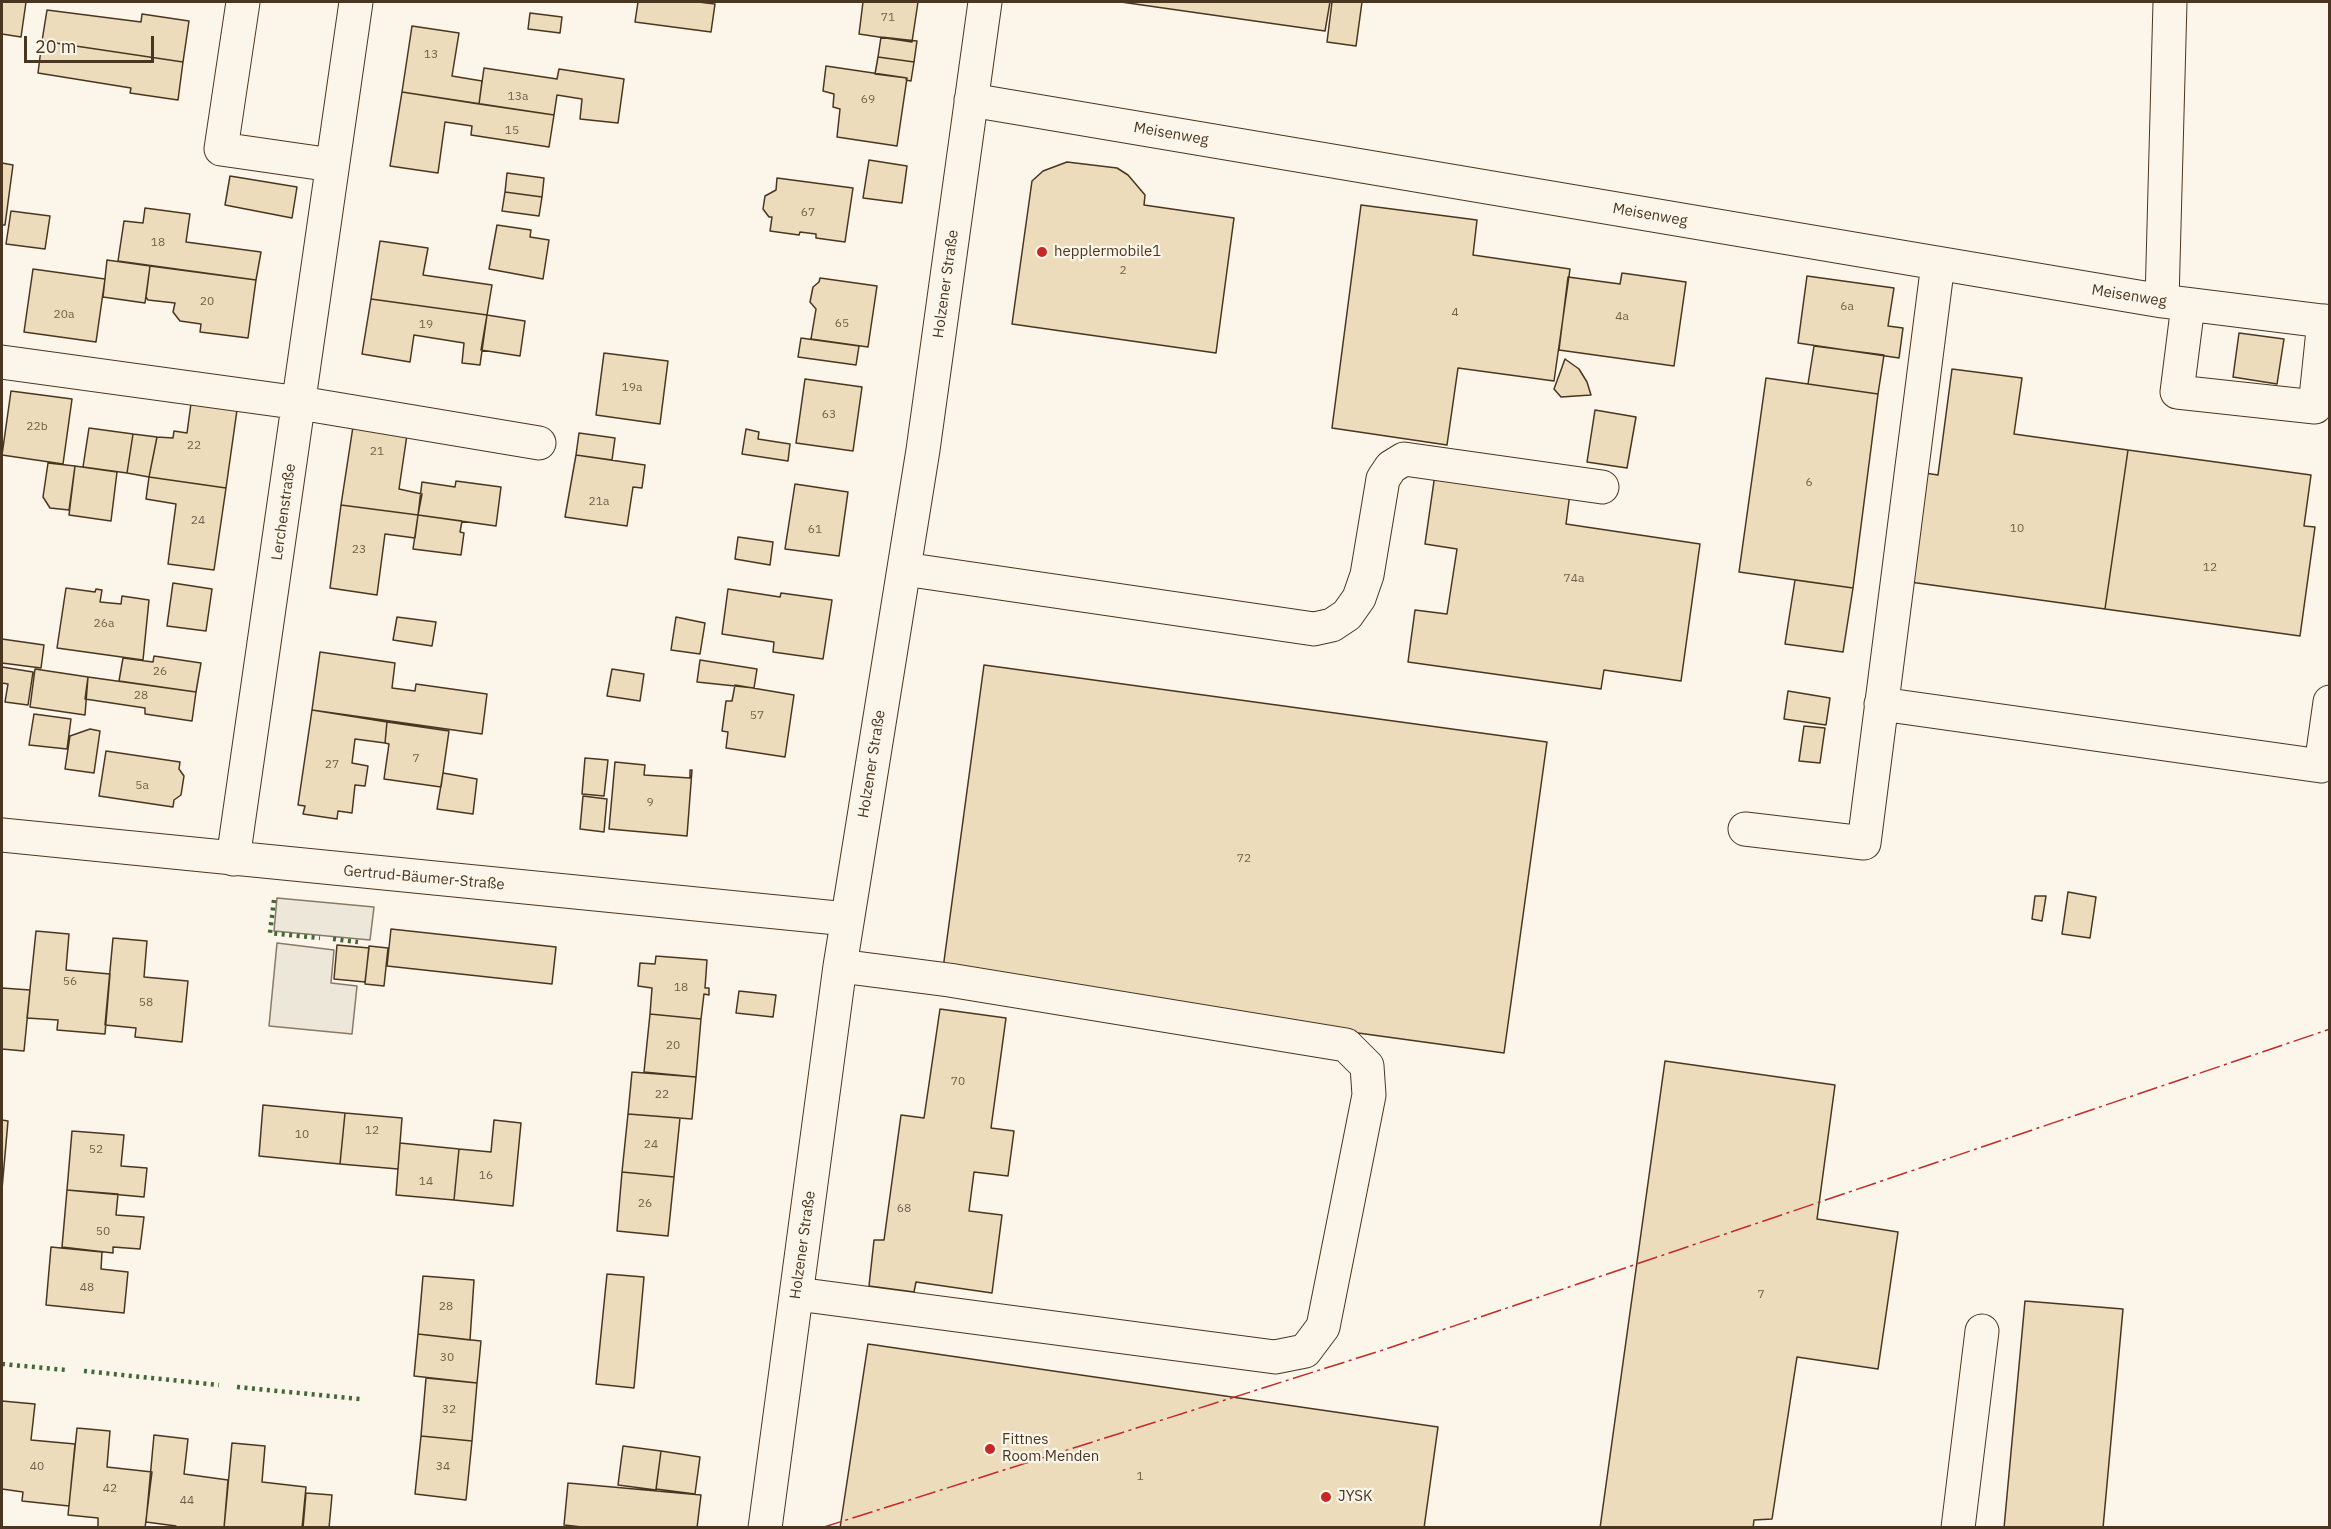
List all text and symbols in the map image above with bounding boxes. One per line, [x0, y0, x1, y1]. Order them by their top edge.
house number: 71 [881, 11, 895, 25]
scale bar [27, 24, 158, 62]
text: 20 m [35, 35, 77, 58]
house number: 13 [424, 48, 438, 62]
house number: 13a [508, 90, 528, 104]
house number: 69 [861, 93, 875, 107]
street label: Meisenweg [1132, 119, 1210, 149]
house number: 15 [505, 124, 519, 138]
street label: Meisenweg [1611, 200, 1689, 230]
house number: 67 [801, 206, 815, 220]
street label: Holzener Straße [929, 229, 963, 339]
house number: 18 [151, 236, 165, 250]
place label: hepplermobile1 [1054, 243, 1161, 261]
marker: hepplermobile1 [1035, 245, 1049, 259]
house number: 2 [1119, 264, 1127, 278]
street label: Meisenweg [2090, 281, 2168, 311]
house number: 20 [200, 295, 214, 309]
house number: 6a [1840, 300, 1854, 314]
house number: 4 [1451, 306, 1459, 320]
house number: 20a [54, 308, 74, 322]
house number: 4a [1615, 310, 1629, 324]
house number: 65 [835, 317, 849, 331]
house number: 19 [419, 318, 433, 332]
house number: 19a [622, 381, 642, 395]
house number: 63 [822, 408, 836, 422]
house number: 22b [26, 420, 48, 434]
house number: 22 [187, 439, 201, 453]
house number: 21 [370, 445, 384, 459]
street label: Lerchenstraße [268, 462, 300, 562]
house number: 6 [1805, 476, 1813, 490]
house number: 21a [589, 495, 609, 509]
house number: 24 [191, 514, 205, 528]
house number: 10 [2010, 522, 2024, 536]
house number: 61 [808, 523, 822, 537]
house number: 23 [352, 543, 366, 557]
house number: 12 [2203, 561, 2217, 575]
house number: 74a [1564, 572, 1584, 586]
house number: 26a [94, 617, 114, 631]
house number: 26 [153, 665, 167, 679]
house number: 28 [134, 689, 148, 703]
house number: 57 [750, 709, 764, 723]
street label: Holzener Straße [855, 709, 889, 819]
house number: 7 [412, 752, 420, 766]
house number: 27 [325, 758, 339, 772]
house number: 5a [135, 779, 149, 793]
house number: 9 [646, 796, 654, 810]
house number: 72 [1237, 852, 1251, 866]
street label: Gertrud-Bäumer-Straße [343, 862, 505, 894]
house number: 56 [63, 975, 77, 989]
house number: 18 [674, 981, 688, 995]
house number: 58 [139, 996, 153, 1010]
house number: 20 [666, 1039, 680, 1053]
house number: 70 [951, 1075, 965, 1089]
house number: 22 [655, 1088, 669, 1102]
house number: 12 [365, 1124, 379, 1138]
house number: 10 [295, 1128, 309, 1142]
house number: 24 [644, 1138, 658, 1152]
house number: 52 [89, 1143, 103, 1157]
house number: 16 [479, 1169, 493, 1183]
house number: 14 [419, 1175, 433, 1189]
street label: Holzener Straße [786, 1190, 820, 1300]
house number: 26 [638, 1197, 652, 1211]
house number: 68 [897, 1202, 911, 1216]
house number: 50 [96, 1225, 110, 1239]
house number: 48 [80, 1281, 94, 1295]
house number: 7 [1757, 1288, 1765, 1302]
house number: 28 [439, 1300, 453, 1314]
house number: 30 [440, 1351, 454, 1365]
house number: 32 [442, 1403, 456, 1417]
place label: Fittnes Room Menden [1002, 1431, 1099, 1466]
marker: Fittnes Room Menden [983, 1442, 997, 1456]
house number: 40 [30, 1460, 44, 1474]
house number: 34 [436, 1460, 450, 1474]
house number: 1 [1136, 1470, 1144, 1484]
house number: 42 [103, 1482, 117, 1496]
place label: JYSK [1338, 1488, 1372, 1506]
marker: JYSK [1319, 1490, 1333, 1504]
house number: 44 [180, 1494, 194, 1508]

